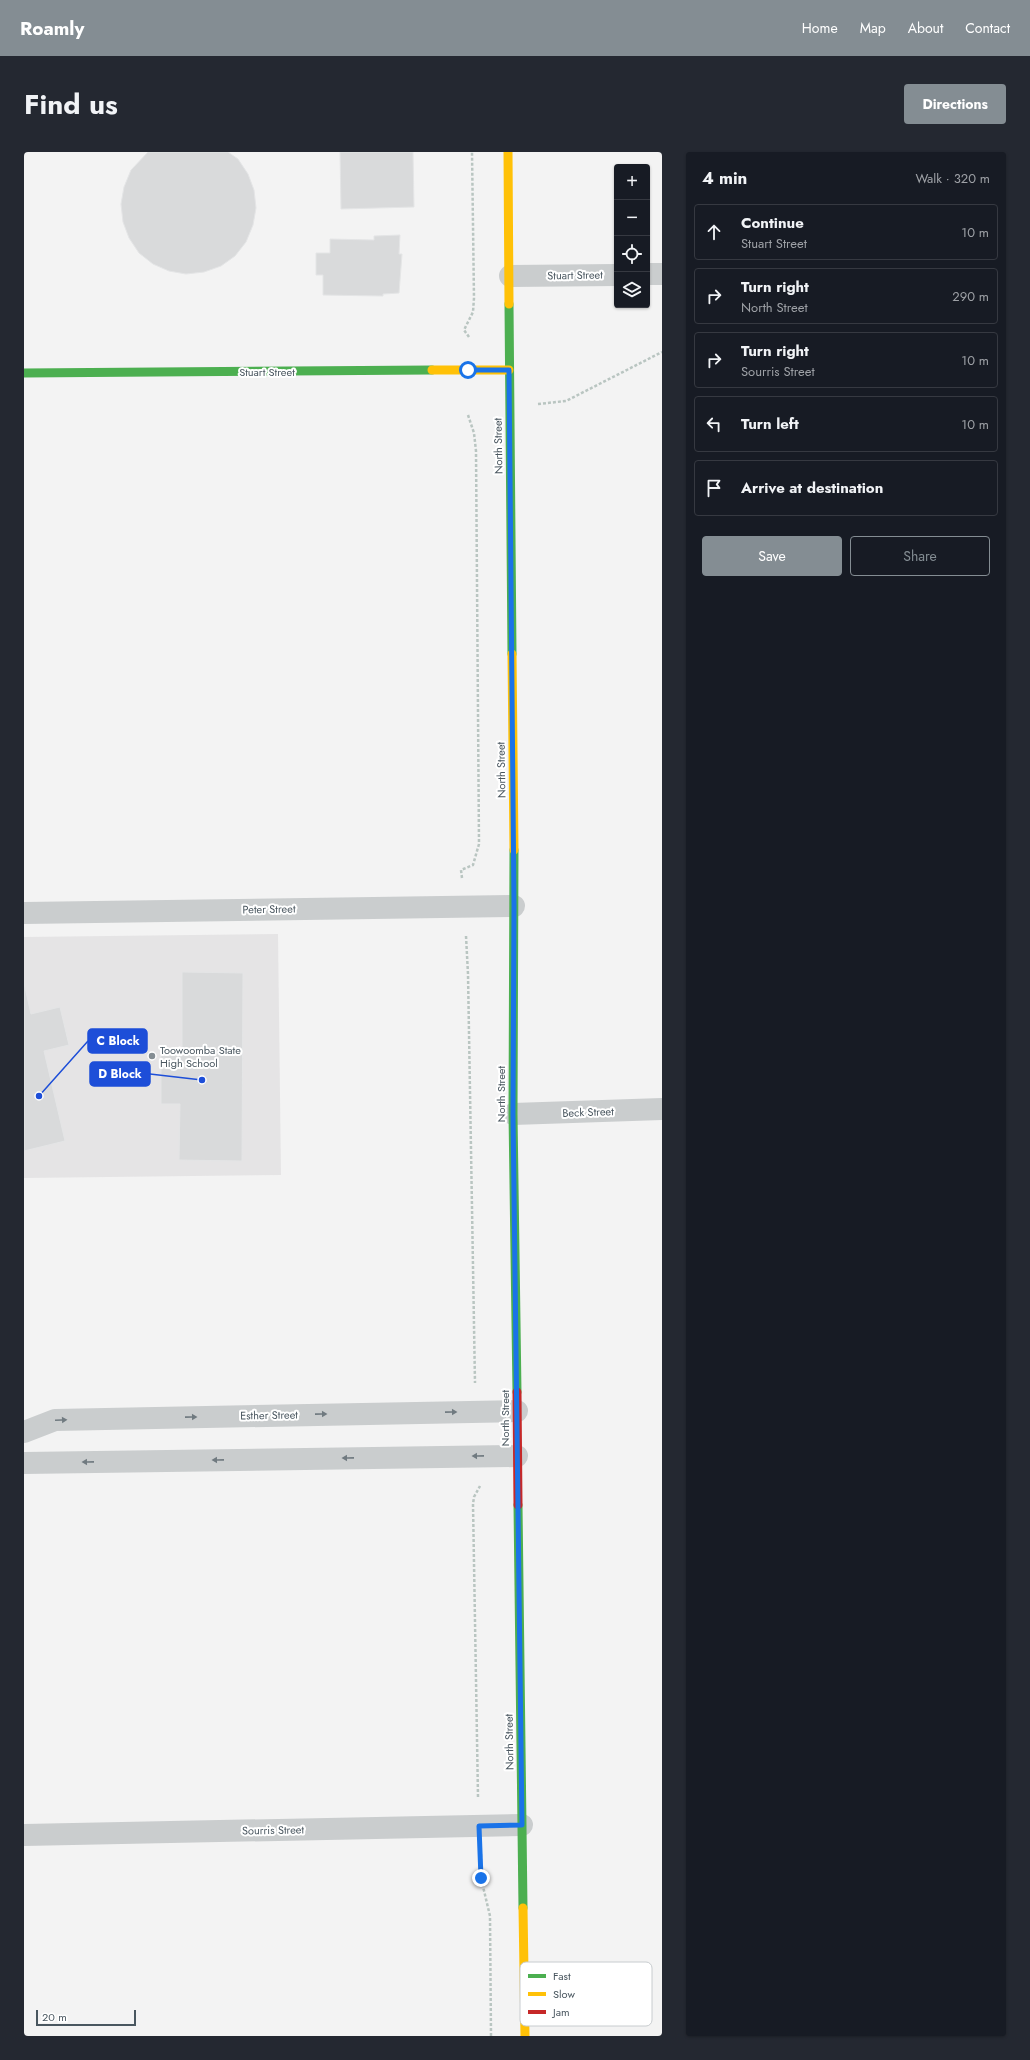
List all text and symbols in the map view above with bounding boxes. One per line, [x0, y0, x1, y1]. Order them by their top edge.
text: Roamly [20, 15, 84, 42]
text: Home [802, 18, 838, 38]
text: Map [860, 18, 886, 38]
text: About [908, 18, 943, 38]
text: Contact [965, 18, 1010, 38]
text: Find us [24, 84, 118, 125]
button: Directions [904, 84, 1006, 124]
map controls [614, 164, 650, 308]
button: + [614, 164, 650, 200]
text: 4 min [702, 166, 747, 190]
text: Walk · 320 m [915, 169, 990, 188]
button: − [614, 200, 650, 236]
text: Continue [741, 212, 804, 234]
icon: ahead [703, 221, 725, 243]
text: 10 m [961, 223, 989, 242]
text: Stuart Street [741, 234, 807, 253]
button: locate [614, 236, 650, 272]
street label: Stuart Street [547, 267, 603, 283]
button: layers [614, 272, 650, 308]
text: Turn right [741, 276, 809, 298]
icon: right [703, 285, 725, 307]
text: 290 m [952, 287, 989, 306]
text: North Street [741, 298, 808, 317]
text: Turn right [741, 340, 809, 362]
icon: right [703, 349, 725, 371]
text: 10 m [961, 351, 989, 370]
route start [459, 361, 477, 379]
text: Sourris Street [741, 362, 815, 381]
street label: Stuart Street [239, 364, 295, 380]
icon: left [703, 413, 725, 435]
text: Turn left [741, 413, 799, 435]
text: 10 m [961, 415, 989, 434]
street label: North Street [490, 417, 506, 474]
icon: arrive [703, 477, 725, 499]
text: Arrive at destination [741, 477, 883, 499]
button: Save [702, 536, 842, 576]
button: Share [850, 536, 990, 576]
street label: North Street [493, 741, 509, 798]
street label: Peter Street [242, 901, 296, 917]
callout: C Block [88, 1029, 147, 1053]
text: C Block [96, 1032, 140, 1050]
place label: Toowoomba State High School [160, 1042, 241, 1071]
marker: Toowoomba State High School [147, 1051, 157, 1061]
callout: D Block [90, 1062, 150, 1086]
text: D Block [98, 1065, 142, 1083]
street label: North Street [493, 1066, 509, 1122]
street label: Beck Street [562, 1103, 614, 1121]
street label: North Street [497, 1390, 513, 1446]
street label: Esther Street [240, 1406, 298, 1424]
one-way arrow [445, 1409, 458, 1415]
one-way arrow [315, 1411, 327, 1418]
one-way arrow [185, 1414, 198, 1420]
one-way arrow [55, 1416, 67, 1423]
one-way arrow [471, 1453, 484, 1459]
one-way arrow [341, 1455, 354, 1461]
one-way arrow [211, 1457, 224, 1463]
one-way arrow [81, 1459, 94, 1465]
street label: North Street [501, 1713, 517, 1770]
street label: Sourris Street [242, 1821, 305, 1839]
route end [472, 1869, 490, 1887]
legend [520, 1962, 652, 2026]
text: Fast [553, 1968, 571, 1984]
text: Slow [553, 1986, 575, 2002]
text: Jam [551, 2004, 570, 2020]
scale bar [36, 2008, 136, 2027]
text: 20 m [42, 2009, 67, 2025]

